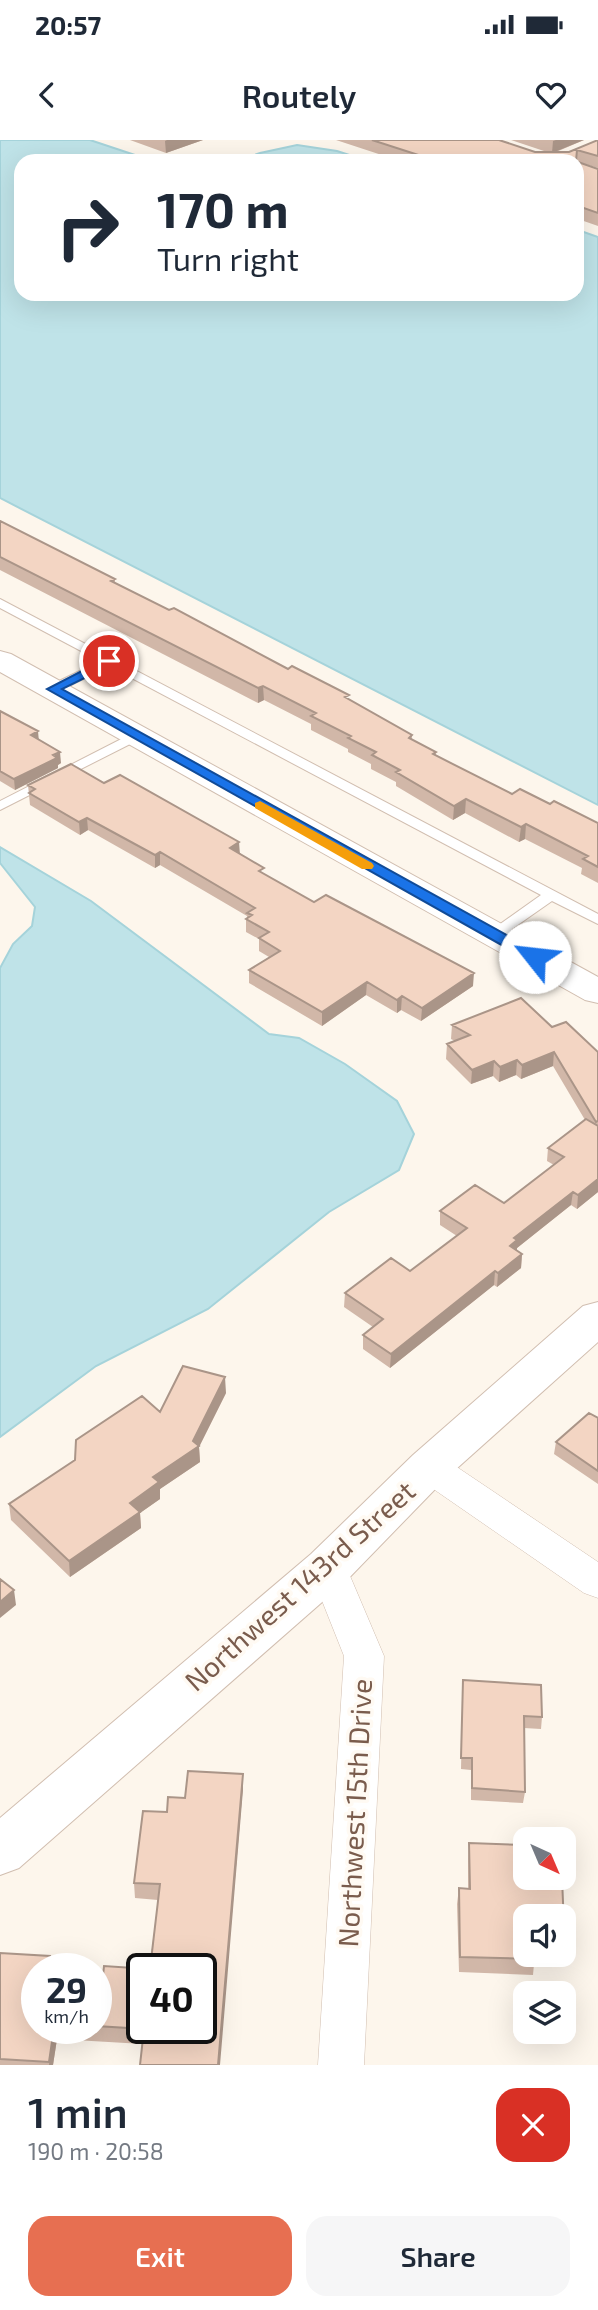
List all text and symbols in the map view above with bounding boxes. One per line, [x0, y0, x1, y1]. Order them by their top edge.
text: 20:57 [35, 9, 101, 40]
icon: back [28, 76, 66, 114]
text: Routely [242, 76, 356, 114]
icon: heart [532, 76, 570, 114]
text: 170 m [157, 179, 289, 238]
icon: right [42, 182, 133, 273]
text: Turn right [157, 239, 299, 277]
pin [79, 631, 139, 691]
icon: arrive [90, 642, 128, 680]
position arrow [498, 920, 572, 994]
street label: Northwest 143rd Street [177, 1473, 421, 1698]
street label: Northwest 15th Drive [330, 1678, 378, 1948]
north arrow [513, 1827, 576, 1890]
map controls [513, 1827, 576, 2044]
button: sound [513, 1904, 576, 1967]
speed limit sign: 40 [126, 1953, 217, 2044]
text: 29 [46, 1968, 87, 2010]
button: layers [513, 1981, 576, 2044]
text: km/h [44, 2005, 89, 2027]
text: 1 min [28, 2086, 128, 2136]
button: close [496, 2088, 570, 2162]
text: 190 m · 20:58 [28, 2137, 164, 2165]
button: Exit [28, 2216, 292, 2296]
button: Share [306, 2216, 570, 2296]

